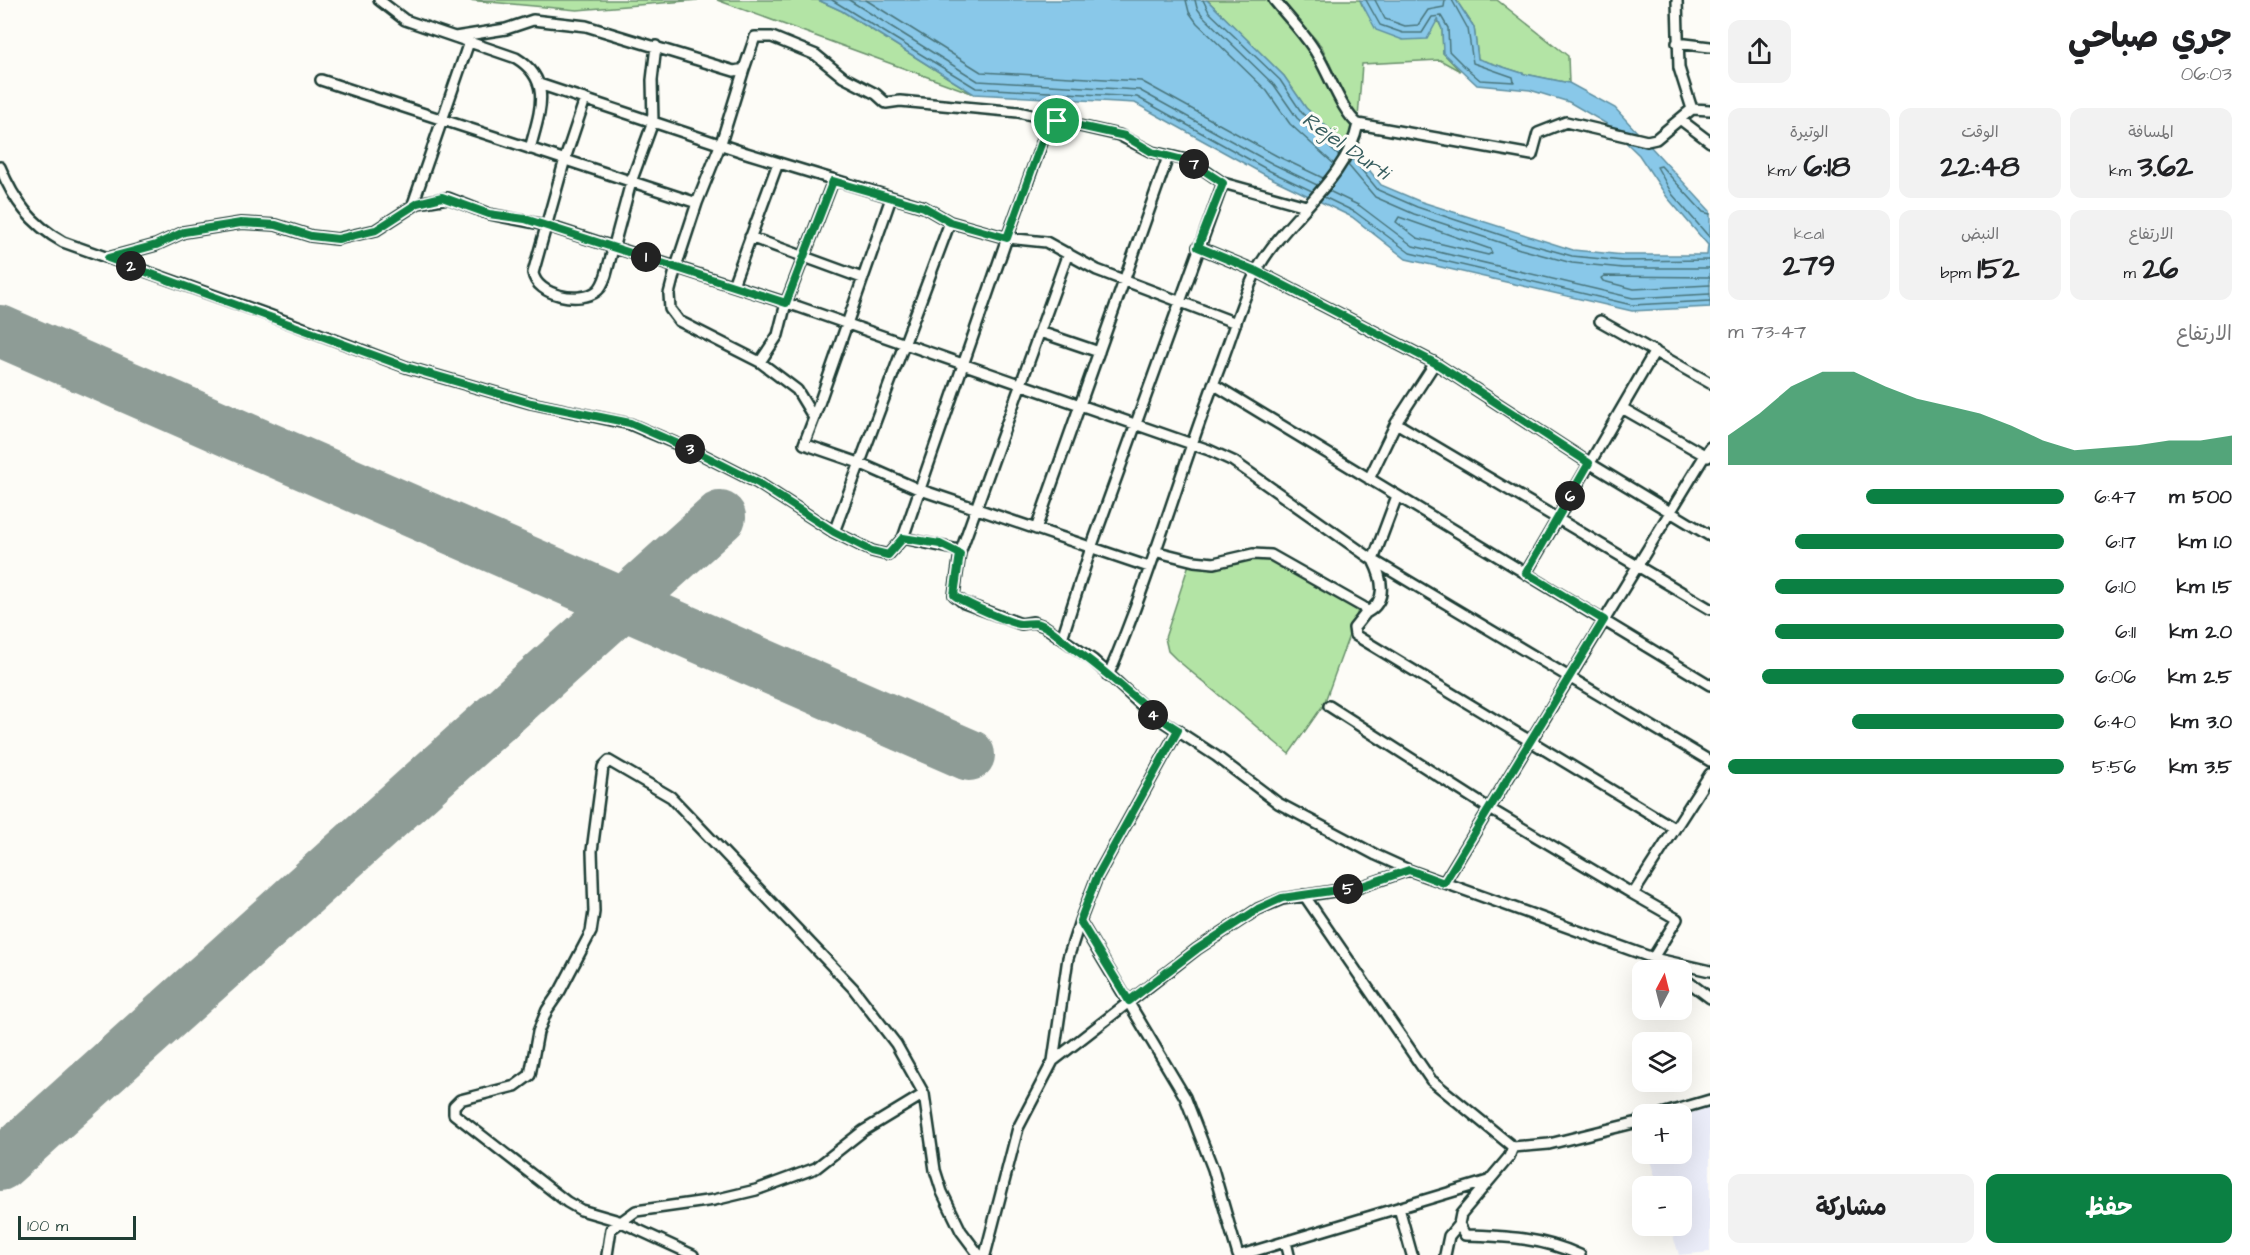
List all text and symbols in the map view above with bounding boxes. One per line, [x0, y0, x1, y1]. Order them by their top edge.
text: جري صباحي [2068, 14, 2232, 60]
button: share [1728, 20, 1791, 83]
text: 06:03 [2181, 60, 2232, 88]
pin [1031, 95, 1082, 146]
icon: arrive [1040, 104, 1073, 137]
water label: Rejel Durti [1296, 105, 1398, 188]
text: الوتيرة [1790, 121, 1828, 143]
text: الوقت [1961, 121, 1999, 143]
text: المسافة [2128, 121, 2174, 143]
text: 6:18 [1803, 146, 1851, 188]
text: 22:48 [1940, 146, 2020, 188]
text: 3.62 [2138, 146, 2193, 188]
pin: 7 [1179, 149, 1209, 179]
text: 7 [1189, 153, 1199, 175]
text: /km [1767, 160, 1803, 182]
text: km [2109, 160, 2138, 182]
text: kcal [1794, 223, 1824, 245]
text: النبض [1961, 223, 1999, 245]
text: الارتفاع [2129, 223, 2173, 245]
pin: 1 [631, 242, 661, 272]
text: 279 [1783, 245, 1835, 287]
text: 1 [645, 246, 647, 268]
text: 152 [1977, 248, 2020, 290]
text: 26 [2142, 248, 2178, 290]
pin: 2 [116, 251, 146, 281]
text: 2 [126, 255, 136, 277]
text: bpm [1941, 262, 1977, 284]
text: m [2124, 262, 2142, 284]
text: 47–73 m [1728, 318, 1806, 346]
text: الارتفاع [2176, 320, 2232, 348]
pin: 3 [675, 434, 705, 464]
text: 3 [686, 438, 694, 460]
pin: 6 [1555, 481, 1585, 511]
text: 6:47 [2094, 483, 2136, 511]
text: 500 m [2169, 483, 2232, 511]
text: 6 [1565, 485, 1575, 507]
text: 6:17 [2105, 528, 2136, 556]
text: 1.0 km [2178, 528, 2232, 556]
text: 6:10 [2105, 573, 2136, 601]
text: 1.5 km [2177, 573, 2232, 601]
text: 6:11 [2115, 618, 2136, 646]
text: 2.0 km [2169, 618, 2232, 646]
text: 6:06 [2095, 663, 2136, 691]
text: 2.5 km [2168, 663, 2232, 691]
pin: 4 [1138, 700, 1168, 730]
text: 4 [1148, 704, 1158, 726]
text: 6:40 [2094, 708, 2136, 736]
text: 3.0 km [2171, 708, 2232, 736]
text: 5:56 [2092, 753, 2136, 781]
text: 3.5 km [2169, 753, 2232, 781]
pin: 5 [1333, 874, 1363, 904]
text: 5 [1342, 878, 1354, 900]
north arrow [1632, 960, 1692, 1020]
map controls [1632, 960, 1692, 1236]
button: layers [1632, 1032, 1692, 1092]
button: + [1632, 1104, 1692, 1164]
button: مشاركة [1728, 1174, 1974, 1243]
button: حفظ [1986, 1174, 2232, 1243]
button: − [1632, 1176, 1692, 1236]
scale bar [18, 1213, 136, 1240]
text: 100 m [27, 1215, 68, 1237]

